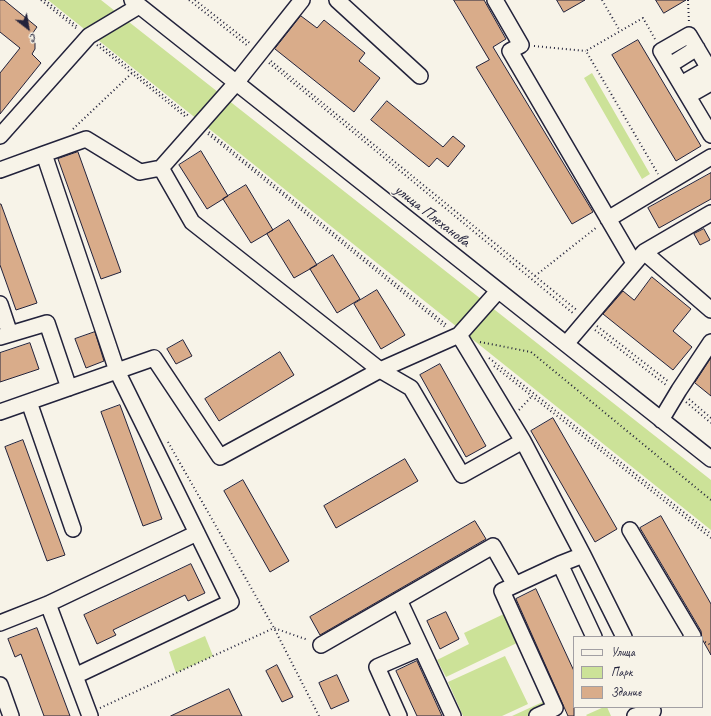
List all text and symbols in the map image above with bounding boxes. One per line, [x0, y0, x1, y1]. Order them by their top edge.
north arrow [8, 8, 48, 48]
text: С [28, 31, 40, 46]
street label: улица Плеханова [390, 180, 474, 252]
legend [573, 636, 703, 708]
text: Улица [611, 644, 635, 660]
text: Парк [611, 664, 632, 680]
text: Здание [611, 684, 641, 700]

